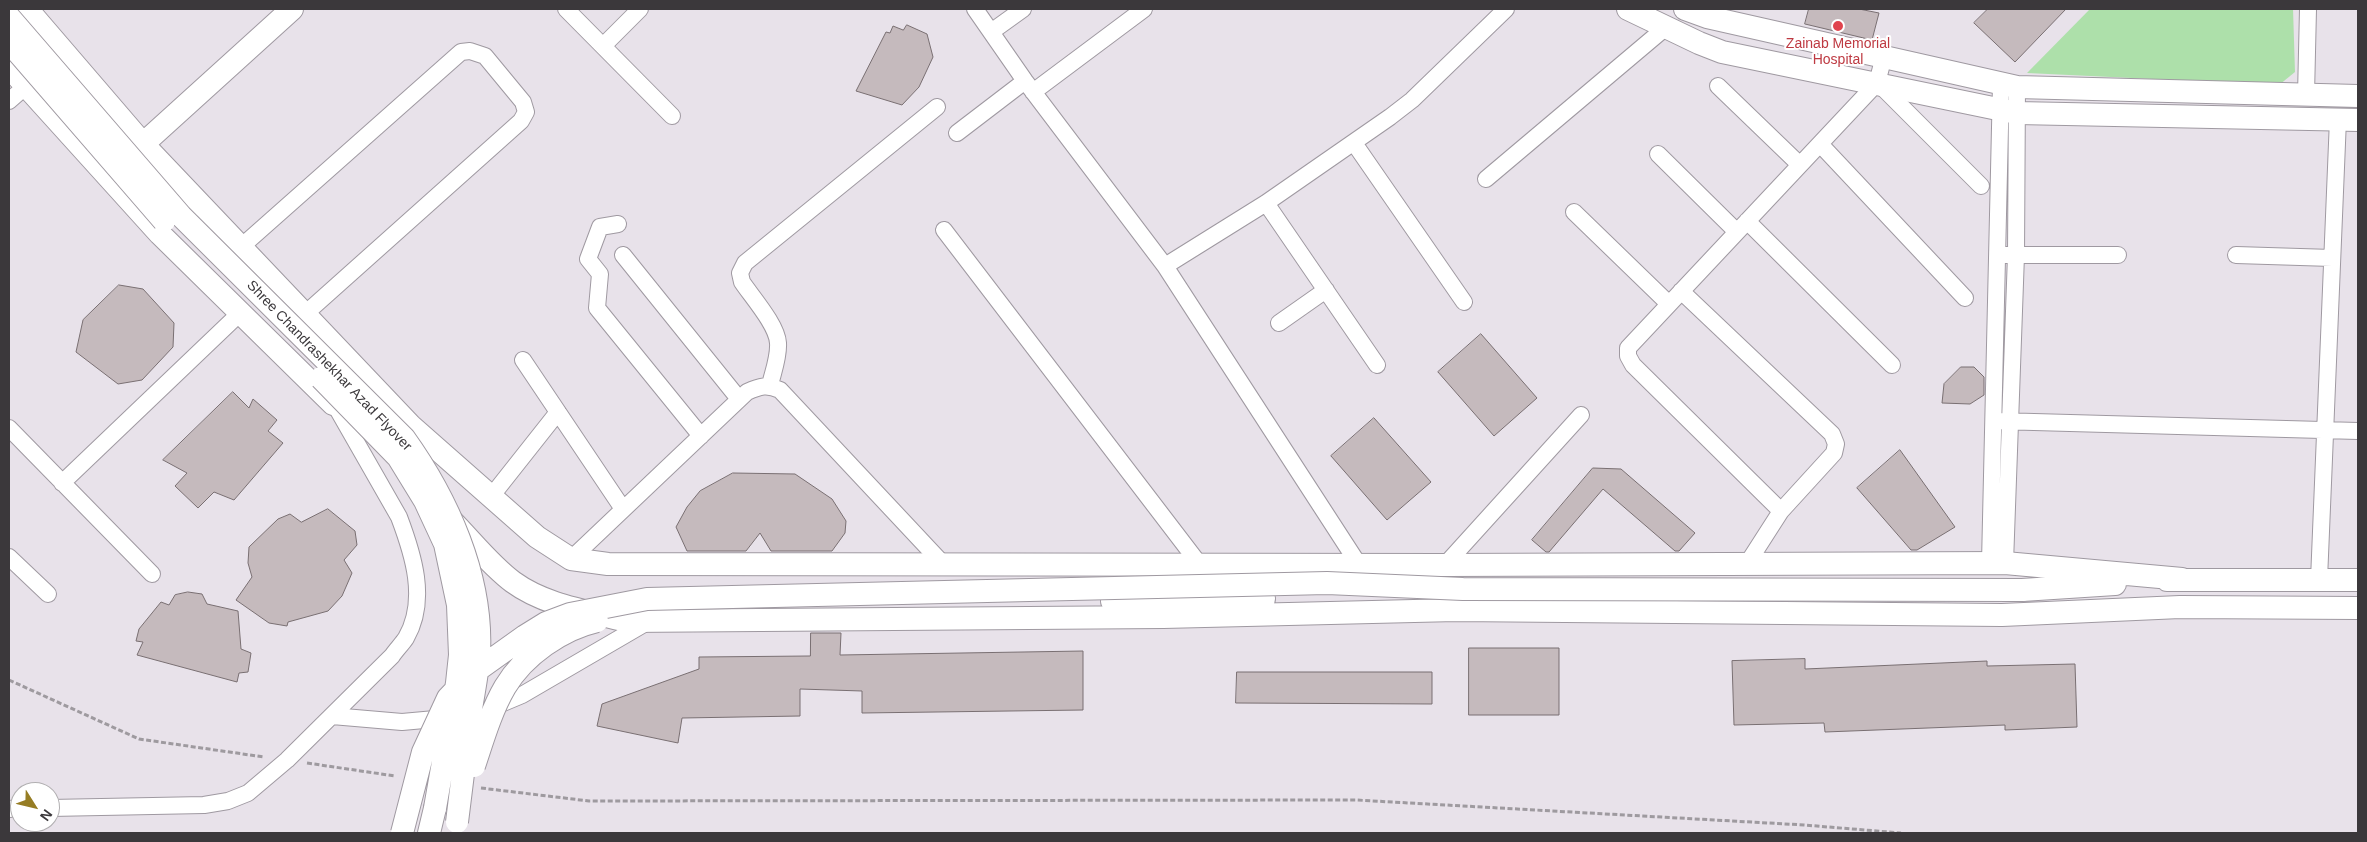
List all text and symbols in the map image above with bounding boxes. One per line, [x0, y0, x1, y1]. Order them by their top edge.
marker: Zainab Memorial Hospital [1831, 19, 1845, 33]
place label: Zainab Memorial Hospital [1786, 36, 1890, 68]
street label: Shree Chandrashekhar Azad Flyover [243, 277, 415, 455]
north arrow [10, 782, 60, 832]
text: N [37, 806, 56, 824]

